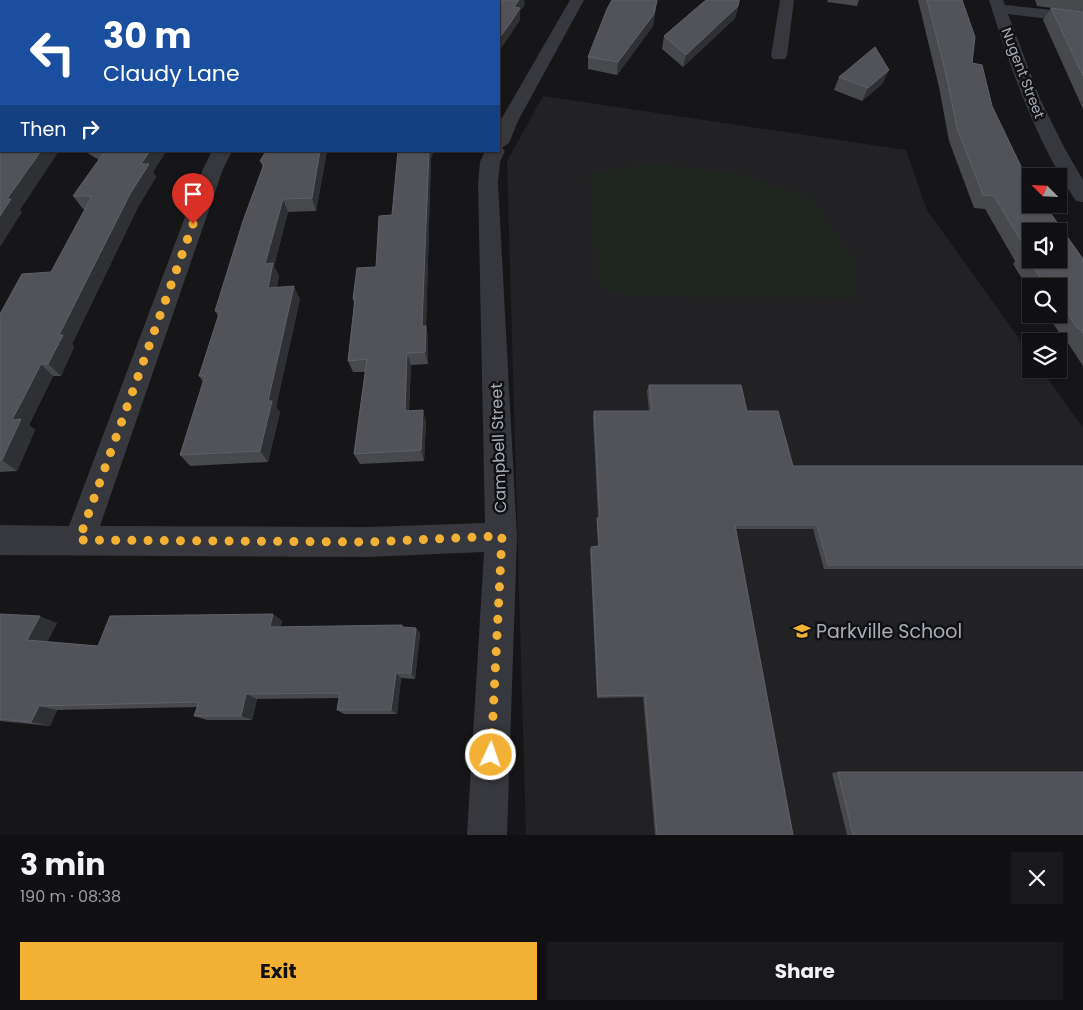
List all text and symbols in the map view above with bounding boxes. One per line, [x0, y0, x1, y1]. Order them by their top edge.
text: 30 m [103, 11, 191, 60]
icon: left [20, 20, 85, 85]
street label: Nugent Street [997, 25, 1049, 121]
text: Claudy Lane [103, 58, 240, 89]
icon: right [76, 115, 104, 143]
text: Then [20, 116, 66, 143]
north arrow [1022, 168, 1068, 212]
map controls [1022, 168, 1067, 378]
pin [172, 173, 214, 224]
icon: arrive [179, 180, 207, 208]
button: sound [1022, 223, 1067, 268]
button: search [1022, 278, 1067, 323]
button: layers [1022, 333, 1067, 378]
street label: Campbell Street [485, 382, 512, 513]
place label: Parkville School [816, 618, 962, 645]
school or university icon: Parkville School [792, 621, 812, 641]
position arrow [464, 728, 516, 780]
text: 3 min [20, 843, 105, 886]
button: close [1011, 852, 1063, 904]
text: 190 m · 08:38 [20, 885, 121, 908]
button: Exit [20, 942, 537, 1000]
button: Share [547, 942, 1063, 1000]

